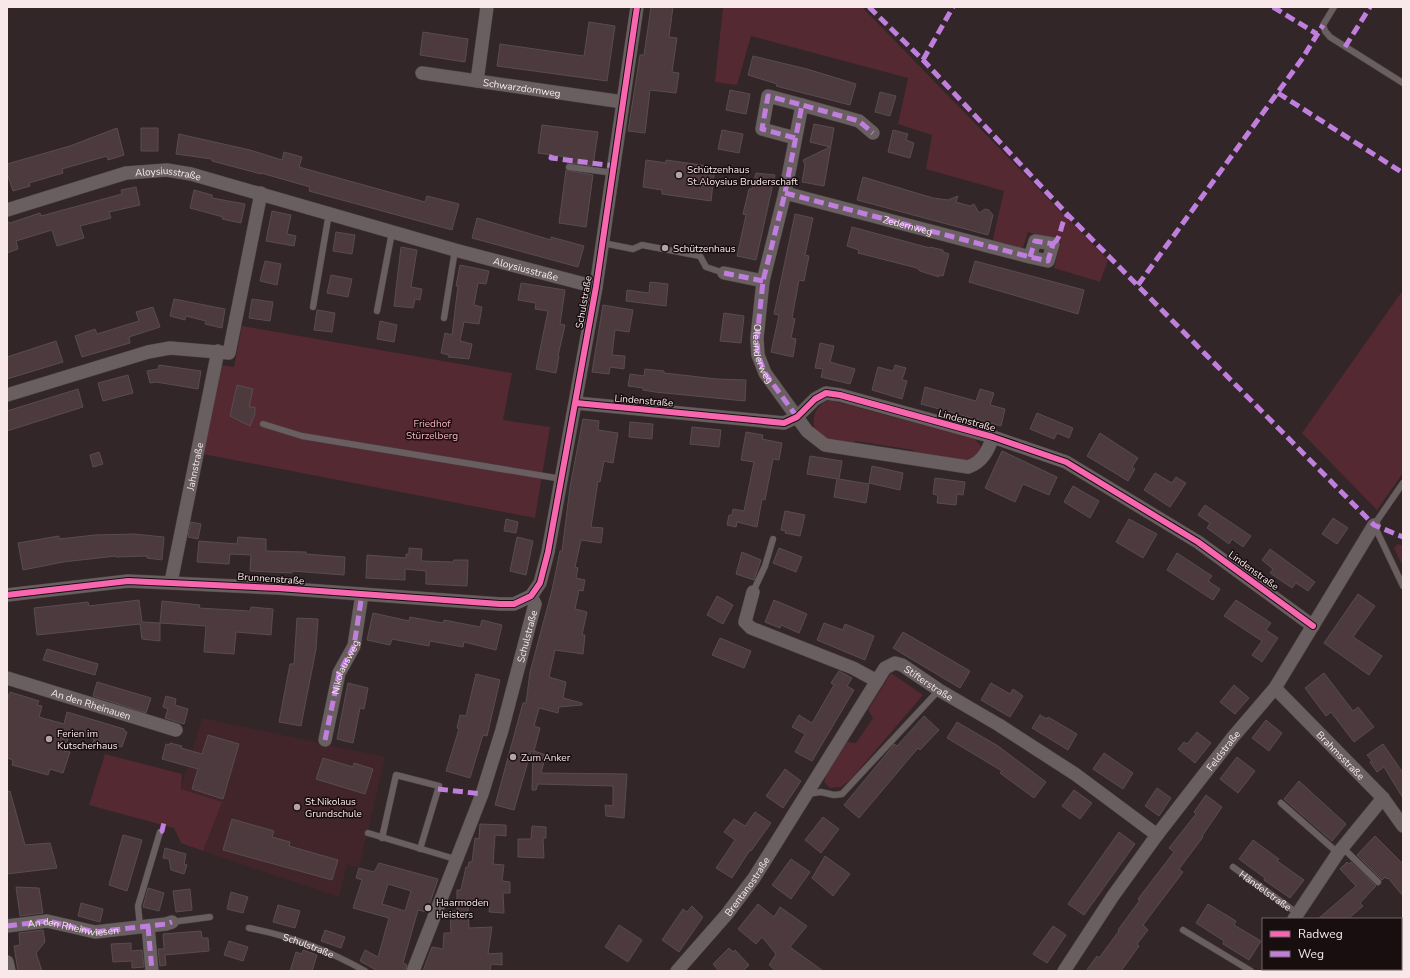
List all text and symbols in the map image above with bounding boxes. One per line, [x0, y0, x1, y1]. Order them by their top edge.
street label: Schwarzdornweg [482, 76, 562, 101]
place label: Schützenhaus St.Aloysius Bruderschaft [687, 163, 798, 189]
street label: Aloysiusstraße [134, 164, 203, 185]
marker: Schützenhaus St.Aloysius Bruderschaft [674, 170, 684, 180]
street label: Zedernweg [881, 213, 934, 239]
place label: Schützenhaus [673, 242, 736, 256]
marker: Schützenhaus [660, 243, 670, 253]
street label: Aloysiusstraße [491, 254, 560, 285]
street label: Schulstraße [572, 275, 596, 330]
street label: Oleanderweg [749, 323, 776, 387]
street label: Lindenstraße [614, 391, 674, 411]
street label: Lindenstraße [937, 407, 997, 435]
park label: Friedhof Stürzelberg [406, 417, 458, 443]
street label: Jahnstraße [184, 441, 207, 493]
street label: Lindenstraße [1226, 548, 1281, 594]
street label: Brunnenstraße [237, 570, 305, 588]
street label: Schulstraße [514, 609, 541, 664]
street label: Nikolausweg [329, 639, 363, 696]
street label: Stifterstraße [901, 662, 955, 705]
street label: An den Rheinauen [49, 686, 132, 724]
place label: Ferien im Kutscherhaus [57, 727, 118, 753]
street label: Feldstraße [1203, 728, 1244, 774]
street label: Brahmsstraße [1313, 728, 1367, 783]
marker: Ferien im Kutscherhaus [44, 734, 54, 744]
place label: Zum Anker [521, 751, 571, 765]
marker: Zum Anker [508, 752, 518, 762]
place label: St.Nikolaus Grundschule [305, 795, 362, 821]
marker: St.Nikolaus Grundschule [292, 802, 302, 812]
street label: Brentanostraße [722, 854, 774, 919]
street label: Händelstraße [1236, 868, 1294, 915]
place label: Haarmoden Heisters [436, 896, 489, 922]
marker: Haarmoden Heisters [423, 903, 433, 913]
street label: An den Rheinwiesen [27, 915, 119, 940]
legend [1262, 918, 1402, 970]
text: Radweg [1298, 926, 1343, 942]
street label: Schulstraße [281, 930, 336, 962]
text: Weg [1298, 946, 1324, 962]

